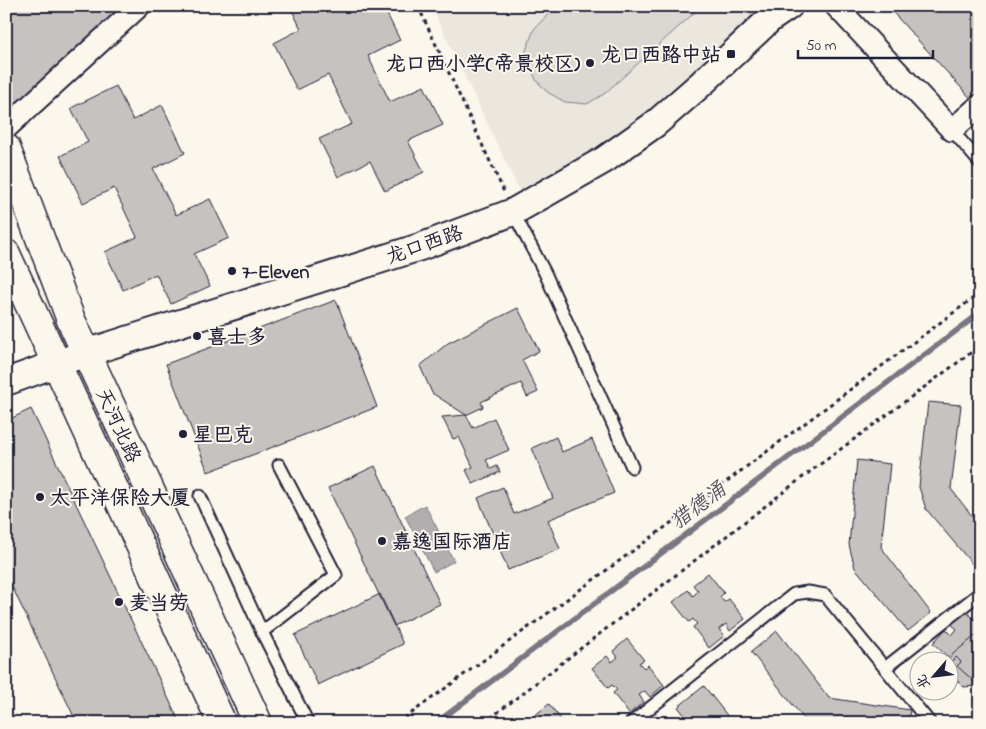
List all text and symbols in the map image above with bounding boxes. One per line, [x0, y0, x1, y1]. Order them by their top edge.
scale bar [798, 28, 934, 60]
text: 50 m [806, 35, 837, 57]
place label: 龙口西路中站 [601, 42, 721, 71]
marker: 龙口西路中站 [725, 48, 737, 60]
place label: 龙口西小学(帝景校区) [386, 51, 580, 80]
marker: 龙口西小学(帝景校区) [584, 57, 596, 69]
street label: 龙口西路 [382, 219, 468, 273]
place label: 7-Eleven [242, 259, 309, 288]
marker: 7-Eleven [226, 265, 238, 277]
place label: 喜士多 [207, 324, 267, 353]
marker: 喜士多 [191, 330, 203, 342]
street label: 天河北路 [87, 384, 147, 469]
place label: 星巴克 [193, 422, 253, 451]
marker: 星巴克 [177, 428, 189, 440]
water label: 猎德涌 [665, 475, 734, 538]
place label: 太平洋保险大厦 [50, 485, 190, 514]
marker: 太平洋保险大厦 [34, 491, 46, 503]
place label: 嘉逸国际酒店 [392, 529, 512, 558]
marker: 嘉逸国际酒店 [376, 535, 388, 547]
place label: 麦当劳 [129, 590, 189, 619]
marker: 麦当劳 [113, 596, 125, 608]
north arrow [908, 652, 958, 702]
text: 北 [911, 670, 936, 693]

